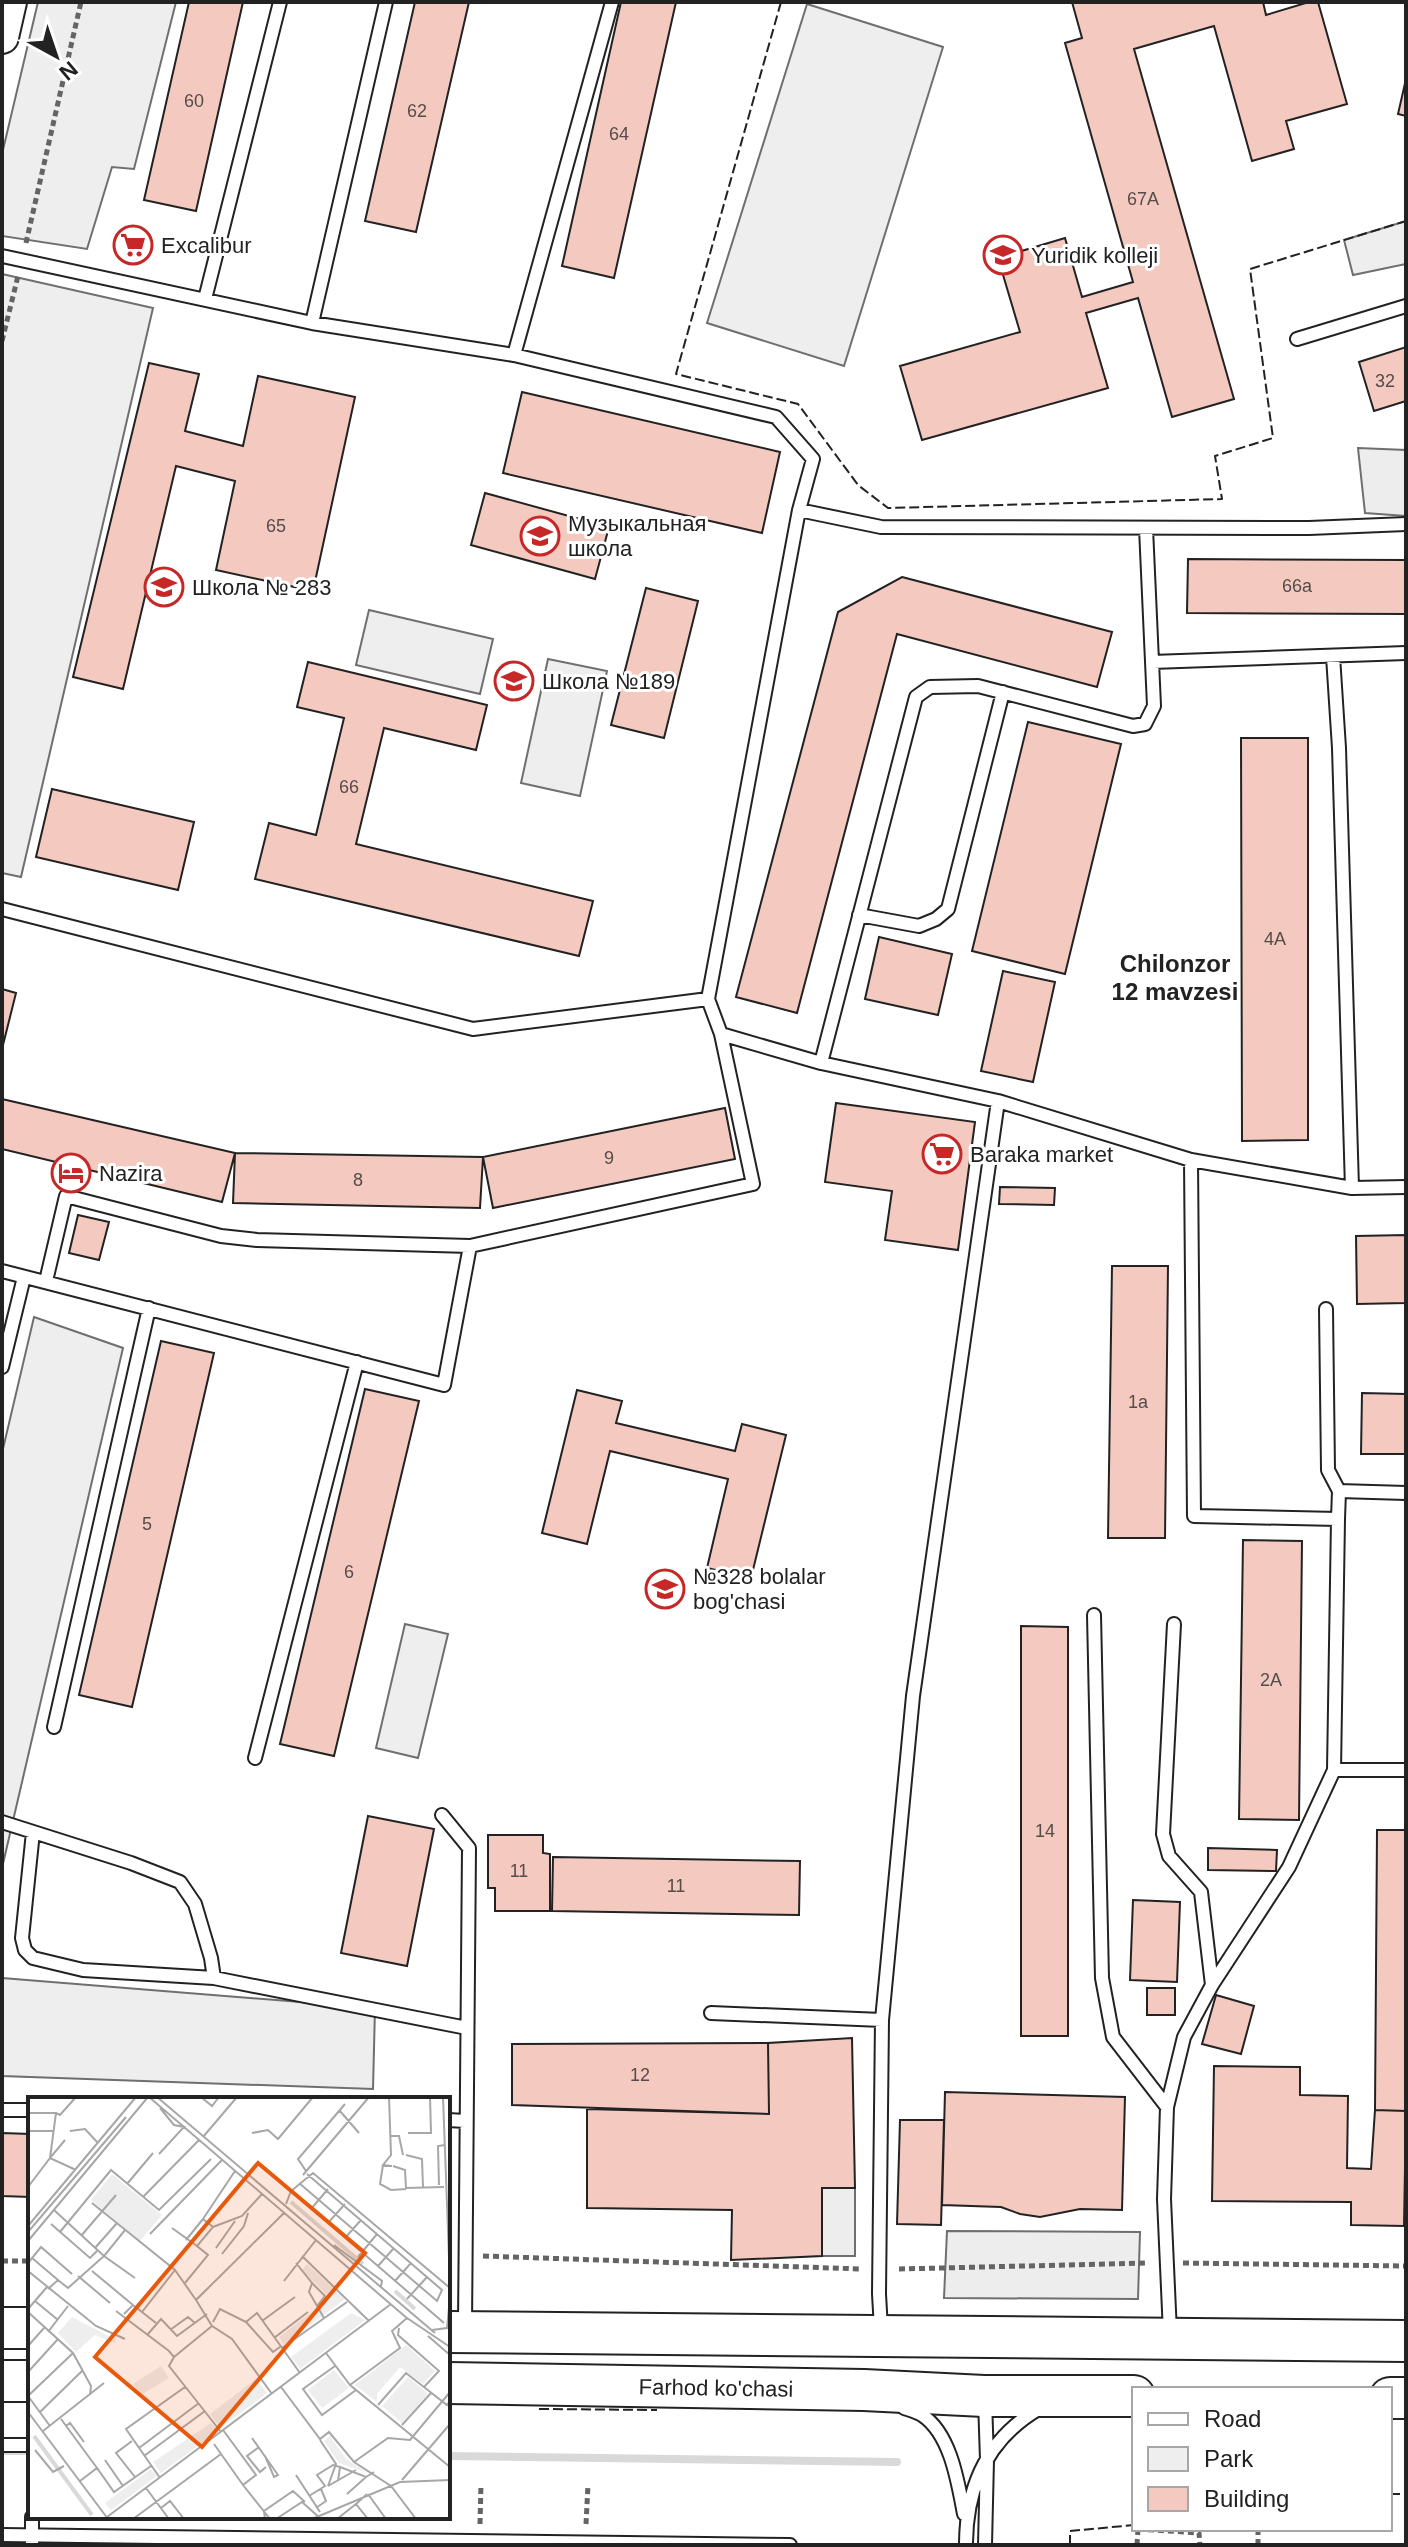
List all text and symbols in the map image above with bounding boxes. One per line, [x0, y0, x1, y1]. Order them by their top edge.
north arrow [16, 16, 96, 96]
text: N [54, 56, 83, 86]
house number: 60 [184, 91, 204, 111]
house number: 62 [407, 101, 427, 121]
house number: 64 [609, 124, 629, 144]
house number: 67A [1127, 189, 1159, 209]
supermarket icon: Excalibur [112, 224, 154, 266]
place label: Excalibur [161, 233, 251, 258]
school or university icon: Yuridik kolleji [982, 234, 1024, 276]
place label: Yuridik kolleji [1031, 243, 1158, 268]
house number: 32 [1375, 371, 1395, 391]
place label: Музыкальная школа [568, 511, 706, 561]
school or university icon: Музыкальная школа [519, 515, 561, 557]
house number: 65 [266, 516, 286, 536]
school or university icon: Школа № 283 [143, 566, 185, 608]
place label: Школа № 283 [192, 575, 331, 600]
house number: 66а [1282, 576, 1313, 596]
school or university icon: Школа №189 [493, 660, 535, 702]
place label: Школа №189 [542, 669, 675, 694]
house number: 66 [339, 777, 359, 797]
house number: 4А [1264, 929, 1286, 949]
district label: Chilonzor 12 mavzesi [1112, 950, 1238, 1005]
supermarket icon: Baraka market [921, 1133, 963, 1175]
place label: Baraka market [970, 1142, 1113, 1167]
house number: 9 [604, 1148, 614, 1168]
hotel icon: Nazira [50, 1152, 92, 1194]
place label: Nazira [99, 1161, 163, 1186]
house number: 8 [353, 1170, 363, 1190]
house number: 1a [1128, 1392, 1149, 1412]
house number: 5 [142, 1514, 152, 1534]
house number: 6 [344, 1562, 354, 1582]
place label: №328 bolalar bog'chasi [693, 1564, 825, 1614]
school or university icon: №328 bolalar bog'chasi [644, 1568, 686, 1610]
house number: 2A [1260, 1670, 1282, 1690]
house number: 14 [1035, 1821, 1055, 1841]
house number: 11 [510, 1861, 528, 1881]
house number: 11 [667, 1876, 685, 1896]
house number: 12 [630, 2065, 650, 2085]
inset map [28, 2097, 450, 2519]
street label: Farhod ko'chasi [638, 2374, 794, 2402]
legend [1132, 2387, 1392, 2531]
text: Road [1204, 2405, 1261, 2432]
text: Park [1204, 2445, 1254, 2472]
text: Building [1204, 2485, 1289, 2512]

